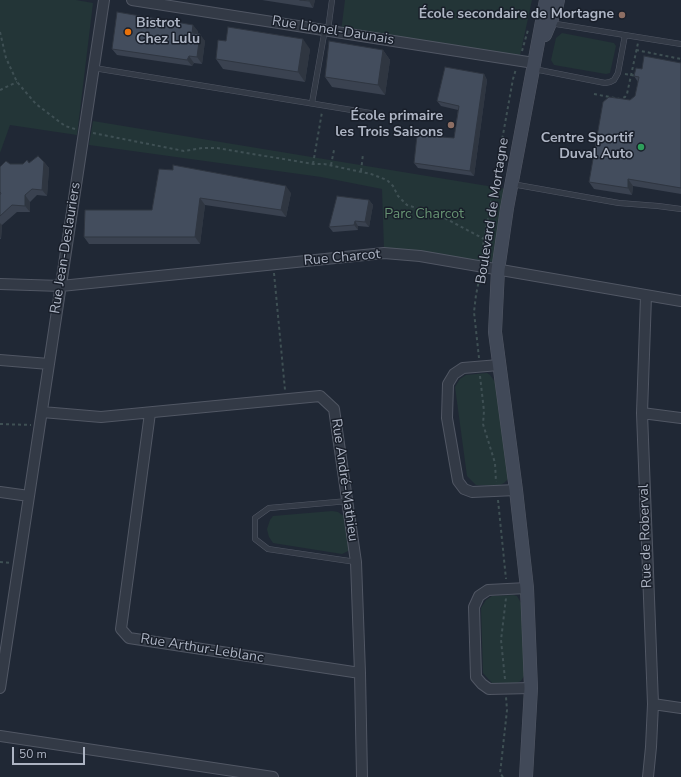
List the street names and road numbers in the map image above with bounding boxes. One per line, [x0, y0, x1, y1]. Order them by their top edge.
street label: Rue Lionel-Daunais [271, 13, 395, 49]
street label: Boulevard de Mortagne [473, 137, 513, 285]
street label: Rue Jean-Deslauriers [47, 181, 85, 315]
street label: Rue Charcot [303, 246, 381, 270]
street label: Rue André-Mathieu [327, 418, 361, 542]
street label: Rue de Roberval [636, 484, 656, 588]
street label: Rue Arthur-Leblanc [139, 631, 265, 667]

